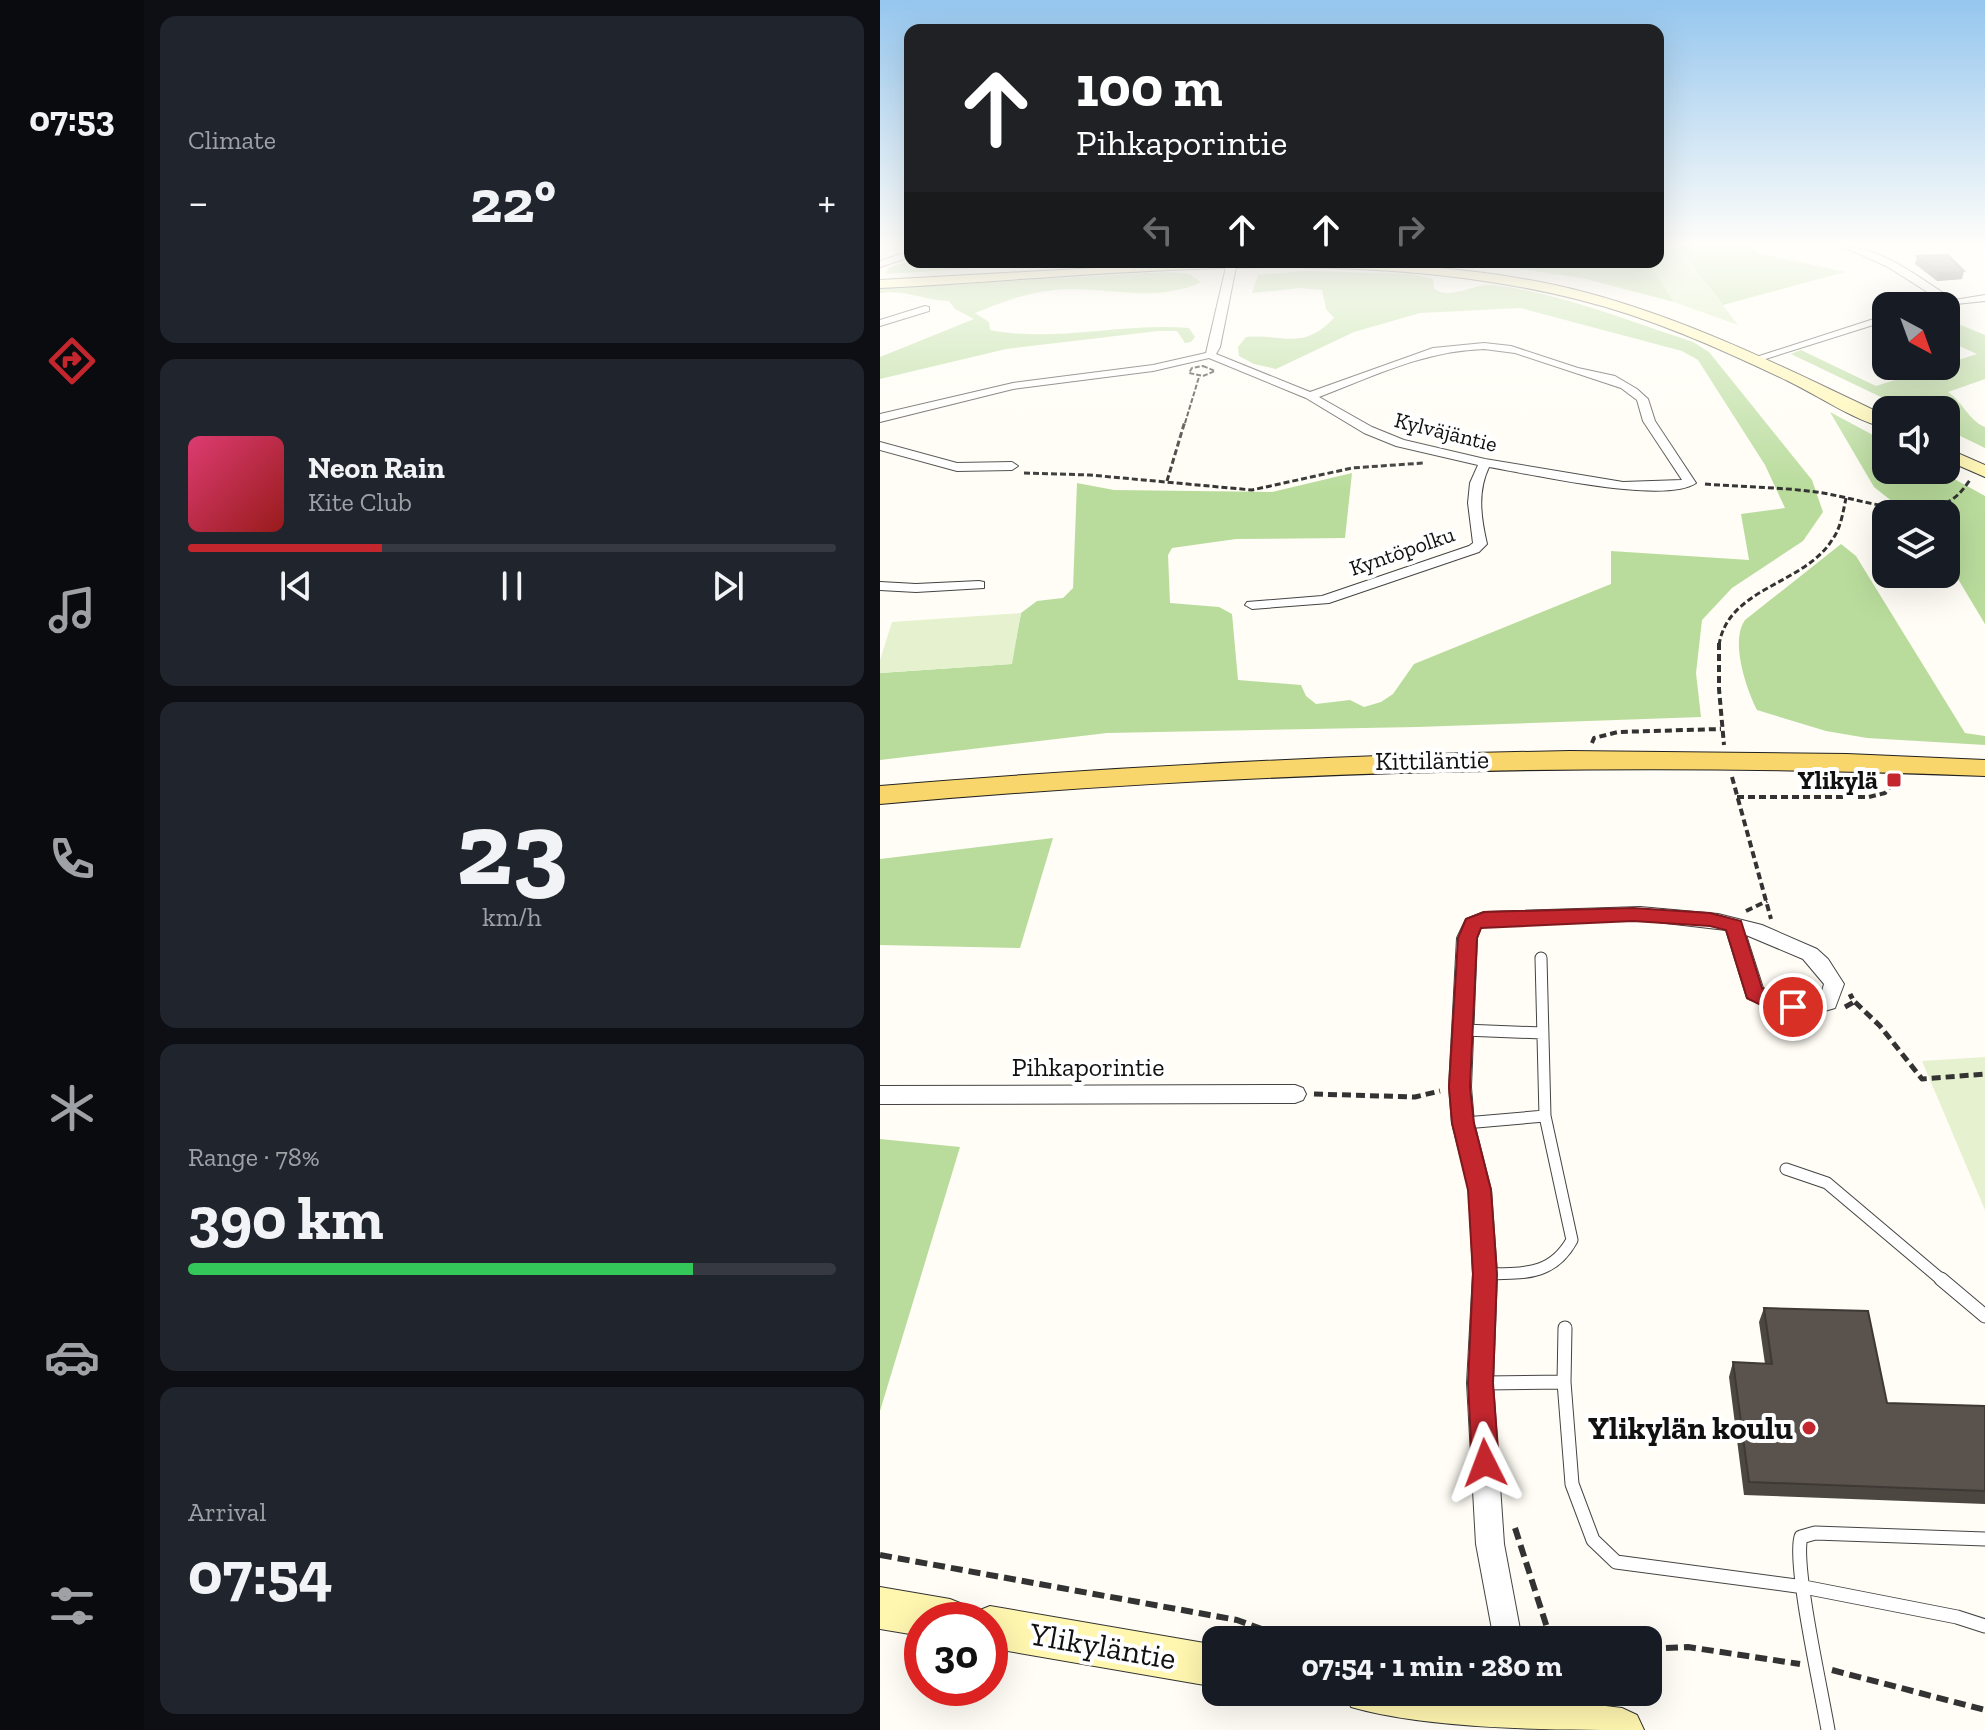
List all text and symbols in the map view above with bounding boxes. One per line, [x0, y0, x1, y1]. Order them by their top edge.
text: 100 m [1076, 53, 1223, 120]
icon: ahead [944, 56, 1048, 160]
text: 07:53 [29, 97, 115, 140]
text: Pihkaporintie [1076, 121, 1287, 164]
text: Climate [188, 124, 276, 156]
text: 22° [470, 165, 556, 237]
text: − [188, 175, 209, 228]
text: + [817, 175, 836, 228]
icon: left [1136, 208, 1180, 252]
icon: ahead [1220, 208, 1264, 252]
icon: ahead [1304, 208, 1348, 252]
icon: right [1388, 208, 1432, 252]
north arrow [1872, 292, 1960, 380]
map controls [1872, 292, 1960, 588]
icon: directions [44, 333, 100, 389]
button: sound [1872, 396, 1960, 484]
street label: Kylväjäntie [1392, 406, 1500, 458]
text: Neon Rain [308, 450, 445, 486]
text: Kite Club [308, 486, 412, 518]
button: layers [1872, 500, 1960, 588]
street label: Kyntöpolku [1346, 520, 1459, 582]
icon: previous [274, 564, 318, 608]
icon: pause [490, 564, 534, 608]
icon: next [706, 564, 750, 608]
icon: music [44, 582, 100, 638]
street label: Kittiläntie [1375, 743, 1489, 777]
place label: Ylikylä [1798, 764, 1878, 796]
marker: Ylikylä [1885, 771, 1903, 789]
text: 23 [456, 786, 568, 911]
icon: phone [44, 831, 100, 887]
text: km/h [482, 901, 542, 933]
pin [1759, 973, 1827, 1041]
icon: arrive [1771, 985, 1815, 1029]
street label: Pihkaporintie [1012, 1051, 1164, 1083]
icon: climate [44, 1080, 100, 1136]
text: Range · 78% [188, 1141, 320, 1173]
text: 390 km [188, 1182, 384, 1254]
icon: car [44, 1329, 100, 1385]
place label: Ylikylän koulu [1588, 1409, 1793, 1447]
marker: Ylikylän koulu [1800, 1419, 1818, 1437]
position arrow [1443, 1421, 1527, 1505]
text: Arrival [188, 1496, 266, 1528]
text: 07:54 [188, 1537, 333, 1609]
icon: filters [44, 1578, 100, 1634]
speed limit sign: 30 [904, 1602, 1008, 1706]
street label: Ylikyläntie [1026, 1614, 1179, 1678]
text: 07:54 · 1 min · 280 m [1302, 1648, 1562, 1684]

